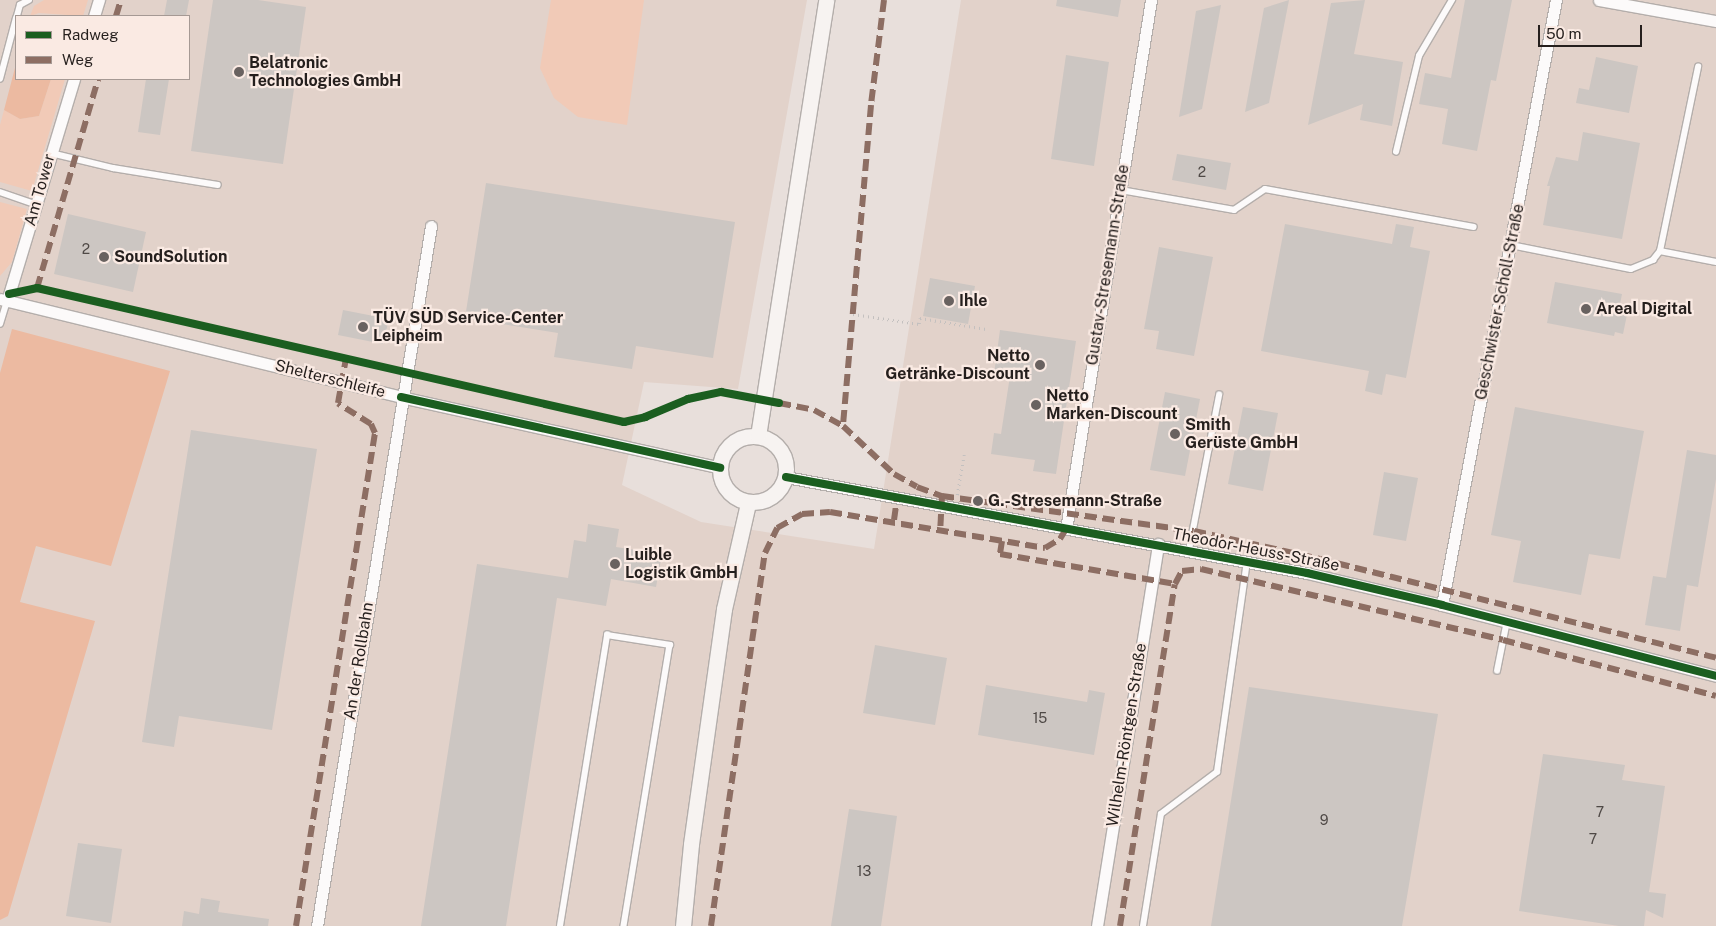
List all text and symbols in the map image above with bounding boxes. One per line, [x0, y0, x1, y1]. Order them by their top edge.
legend [15, 15, 190, 80]
scale bar [1541, 15, 1645, 47]
text: 50 m [1546, 25, 1581, 42]
text: Radweg [62, 26, 119, 43]
text: Weg [62, 51, 93, 68]
place label: Belatronic Technologies GmbH [249, 53, 401, 91]
marker: Belatronic Technologies GmbH [233, 66, 245, 78]
street label: Am Tower [21, 152, 59, 228]
street label: Gustav-Stresemann-Straße [1083, 163, 1133, 367]
house number: 2 [1198, 164, 1206, 180]
street label: Geschwister-Scholl-Straße [1472, 202, 1528, 402]
house number: 2 [82, 241, 90, 257]
place label: SoundSolution [114, 247, 227, 267]
marker: SoundSolution [98, 251, 110, 263]
place label: Ihle [959, 291, 987, 311]
marker: Ihle [943, 295, 955, 307]
place label: Areal Digital [1596, 299, 1692, 319]
marker: Areal Digital [1580, 303, 1592, 315]
place label: TÜV SÜD Service-Center Leipheim [373, 308, 563, 346]
marker: TÜV SÜD Service-Center Leipheim [357, 321, 369, 333]
place label: Netto Getränke-Discount [885, 346, 1030, 384]
street label: Shelterschleife [273, 356, 387, 402]
marker: Netto Getränke-Discount [1034, 359, 1046, 371]
place label: Netto Marken-Discount [1046, 386, 1178, 424]
marker: Netto Marken-Discount [1030, 399, 1042, 411]
place label: Smith Gerüste GmbH [1185, 415, 1298, 453]
marker: Smith Gerüste GmbH [1169, 428, 1181, 440]
place label: G.-Stresemann-Straße [988, 491, 1162, 511]
marker: G.-Stresemann-Straße [972, 495, 984, 507]
street label: Theodor-Heuss-Straße [1171, 524, 1341, 576]
place label: Luible Logistik GmbH [625, 545, 738, 583]
marker: Luible Logistik GmbH [609, 558, 621, 570]
street label: An der Rollbahn [340, 601, 378, 721]
street label: Wilhelm-Röntgen-Straße [1103, 642, 1151, 828]
house number: 15 [1033, 710, 1047, 726]
house number: 7 [1596, 804, 1604, 820]
house number: 9 [1320, 812, 1328, 828]
house number: 7 [1589, 831, 1597, 847]
house number: 13 [857, 863, 871, 879]

